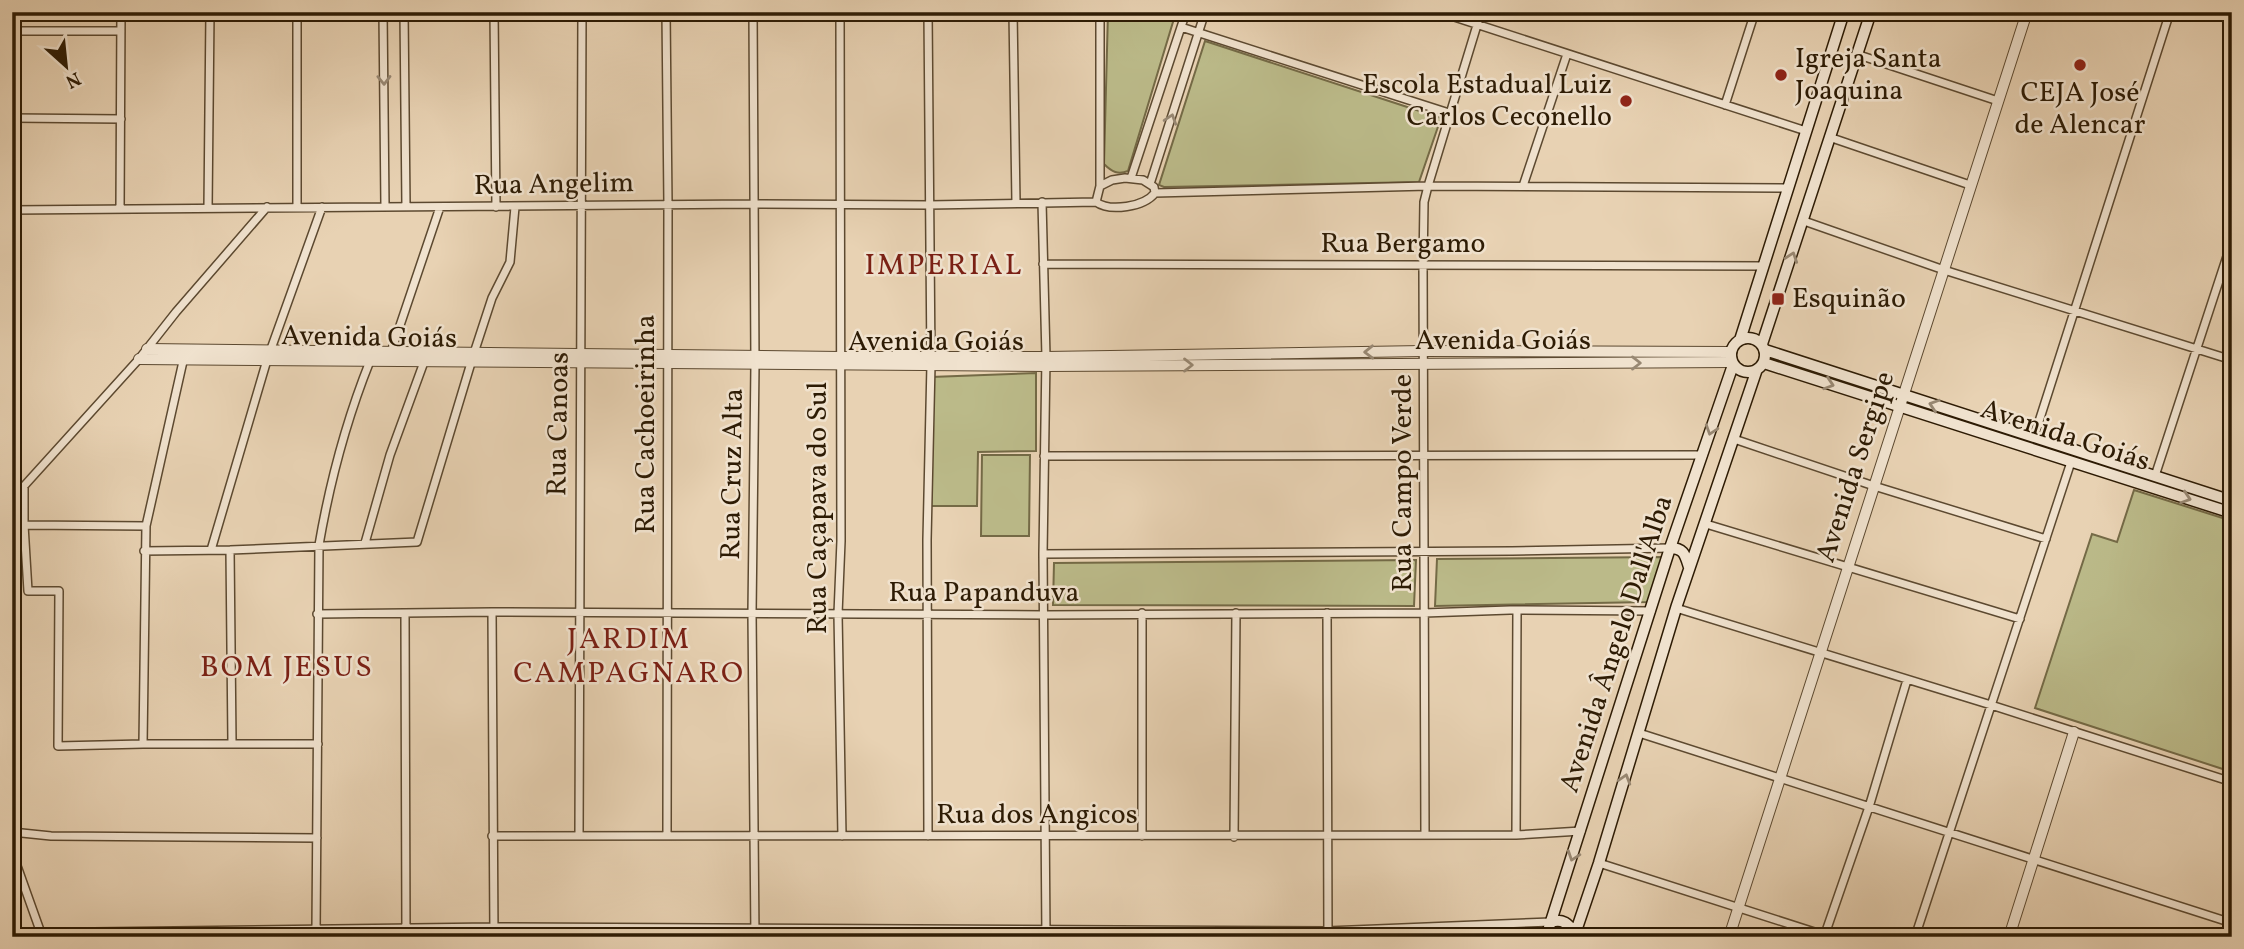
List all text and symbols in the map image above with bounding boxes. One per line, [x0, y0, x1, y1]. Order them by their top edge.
north arrow [32, 32, 102, 102]
place label: Igreja Santa Joaquina [1795, 40, 1942, 111]
marker: CEJA José de Alencar [2072, 57, 2088, 73]
text: N [61, 65, 85, 94]
place label: Escola Estadual Luiz Carlos Ceconello [1362, 66, 1612, 137]
marker: Igreja Santa Joaquina [1773, 67, 1789, 83]
place label: CEJA José de Alencar [2015, 74, 2146, 145]
one-way arrow [376, 75, 391, 86]
marker: Escola Estadual Luiz Carlos Ceconello [1618, 93, 1634, 109]
one-way arrow [1162, 113, 1177, 125]
street label: Rua Angelim [474, 164, 634, 206]
street label: Rua Bergamo [1321, 225, 1485, 264]
district label: IMPERIAL [864, 245, 1024, 287]
one-way arrow [1784, 251, 1798, 263]
place label: Esquinão [1792, 280, 1906, 319]
marker: Esquinão [1770, 291, 1786, 307]
street label: Rua Cachoeirinha [627, 314, 666, 534]
street label: Avenida Goiás [281, 317, 457, 359]
street label: Avenida Goiás [1415, 322, 1591, 361]
street label: Avenida Goiás [848, 323, 1024, 362]
one-way arrow [1363, 344, 1374, 359]
street label: Rua Canoas [538, 352, 580, 496]
one-way arrow [1631, 355, 1641, 371]
one-way arrow [1183, 357, 1193, 373]
street label: Avenida Sergipe [1807, 366, 1905, 568]
street label: Rua Campo Verde [1384, 374, 1423, 592]
one-way arrow [1822, 376, 1834, 390]
street label: Rua Caçapava do Sul [799, 382, 838, 634]
street label: Rua Cruz Alta [712, 388, 754, 560]
street label: Avenida Goiás [1975, 390, 2155, 482]
one-way arrow [1928, 398, 1940, 413]
one-way arrow [1705, 423, 1720, 435]
street label: Avenida Ângelo Dall'Alba [1550, 490, 1684, 798]
one-way arrow [2179, 490, 2191, 504]
street label: Rua Papanduva [889, 574, 1079, 613]
district label: JARDIM CAMPAGNARO [513, 619, 745, 695]
district label: BOM JESUS [200, 647, 374, 689]
one-way arrow [1617, 773, 1632, 785]
street label: Rua dos Angicos [936, 796, 1138, 835]
one-way arrow [1567, 849, 1581, 861]

